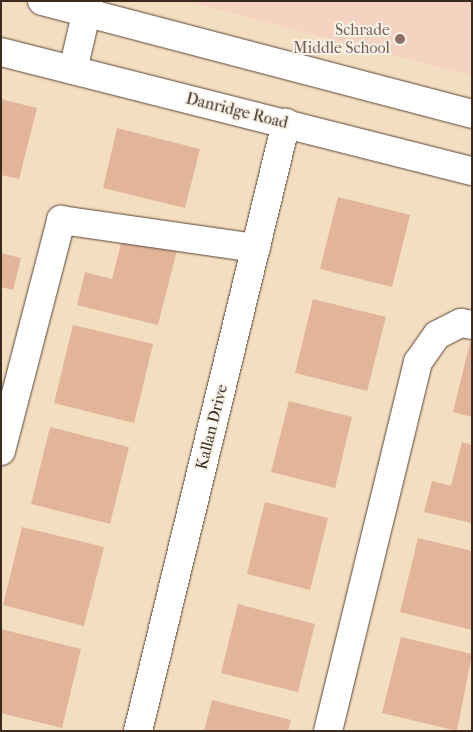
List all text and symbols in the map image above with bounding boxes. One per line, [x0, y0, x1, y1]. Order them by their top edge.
place label: Schrade Middle School [293, 20, 390, 58]
marker: Schrade Middle School [394, 33, 406, 45]
street label: Danridge Road [184, 89, 290, 133]
street label: Kallan Drive [192, 382, 232, 472]

